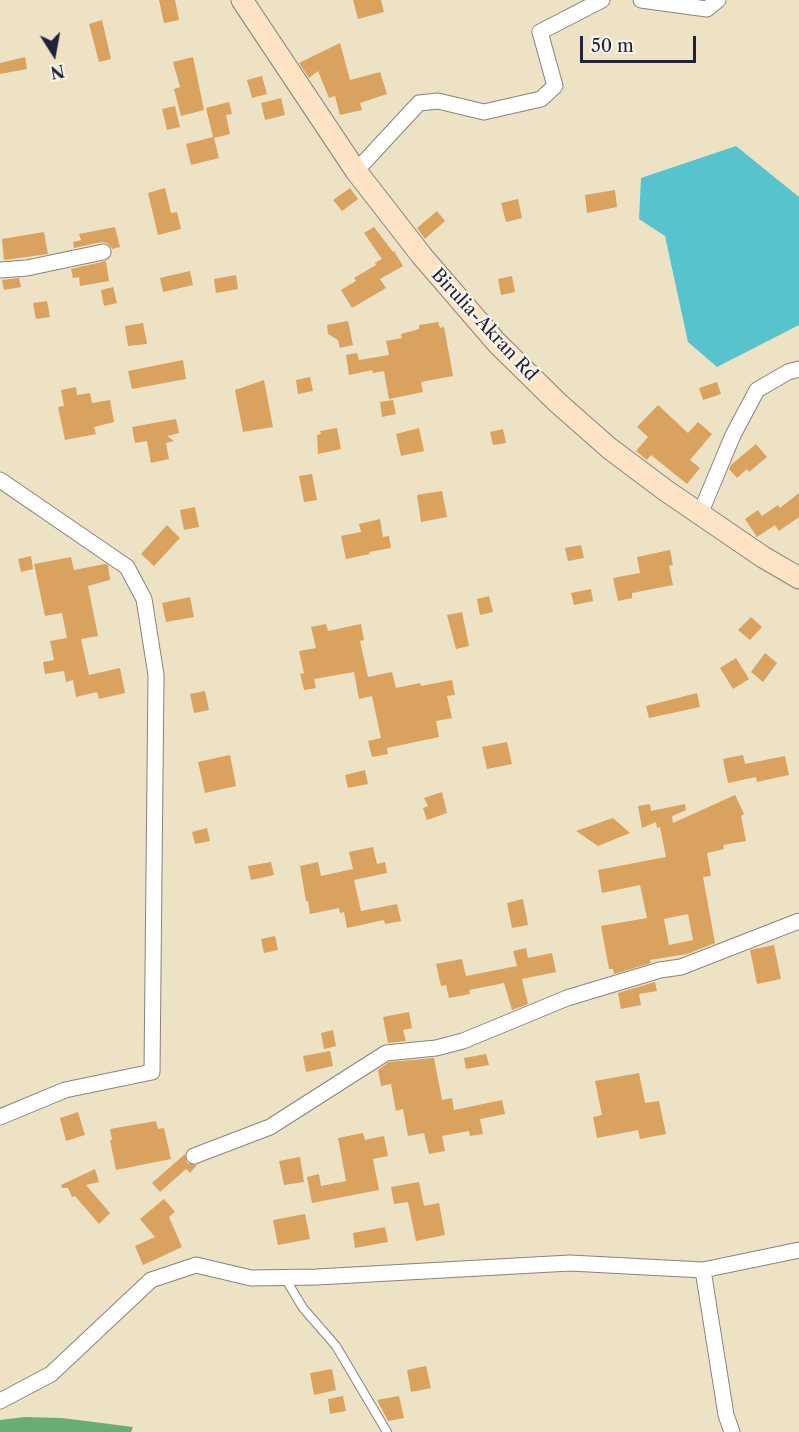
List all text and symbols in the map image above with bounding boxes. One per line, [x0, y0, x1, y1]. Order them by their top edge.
north arrow [24, 24, 84, 84]
scale bar [583, 24, 698, 62]
text: 50 m [591, 35, 634, 57]
text: N [49, 61, 66, 83]
street label: Birulia-Akran Rd [426, 264, 542, 386]

